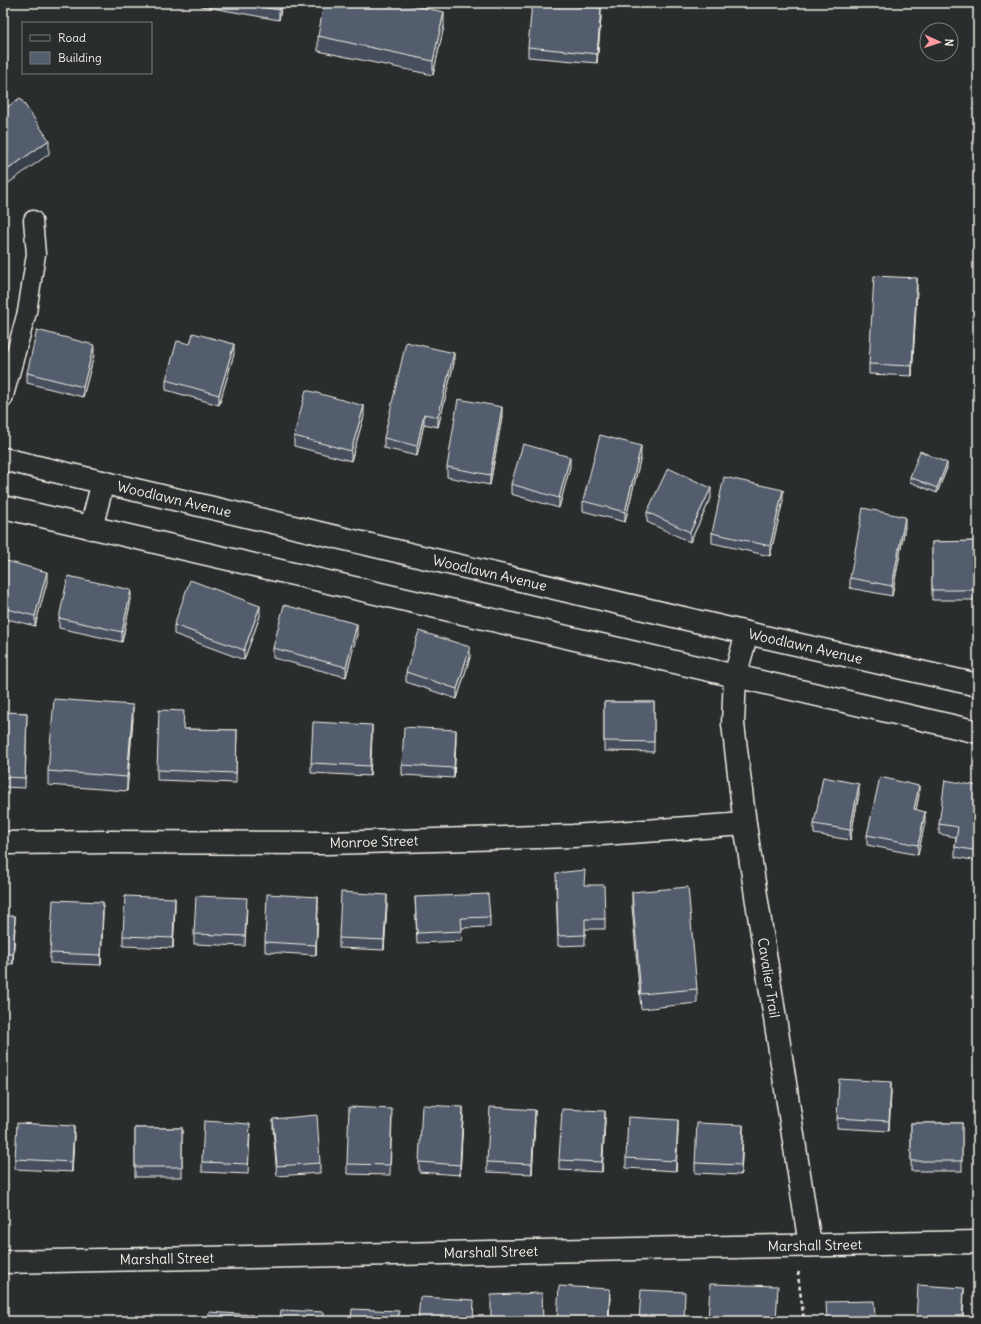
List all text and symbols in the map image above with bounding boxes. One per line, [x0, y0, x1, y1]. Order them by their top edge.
legend [22, 22, 152, 74]
north arrow [919, 22, 959, 62]
text: Road [58, 30, 86, 45]
text: N [942, 38, 956, 47]
text: Building [58, 50, 102, 65]
street label: Woodlawn Avenue [115, 477, 233, 521]
street label: Woodlawn Avenue [431, 551, 549, 595]
street label: Woodlawn Avenue [747, 625, 864, 668]
street label: Monroe Street [329, 831, 419, 852]
street label: Cavalier Trail [754, 936, 784, 1019]
street label: Marshall Street [767, 1235, 863, 1255]
street label: Marshall Street [444, 1242, 539, 1262]
street label: Marshall Street [120, 1249, 215, 1269]

